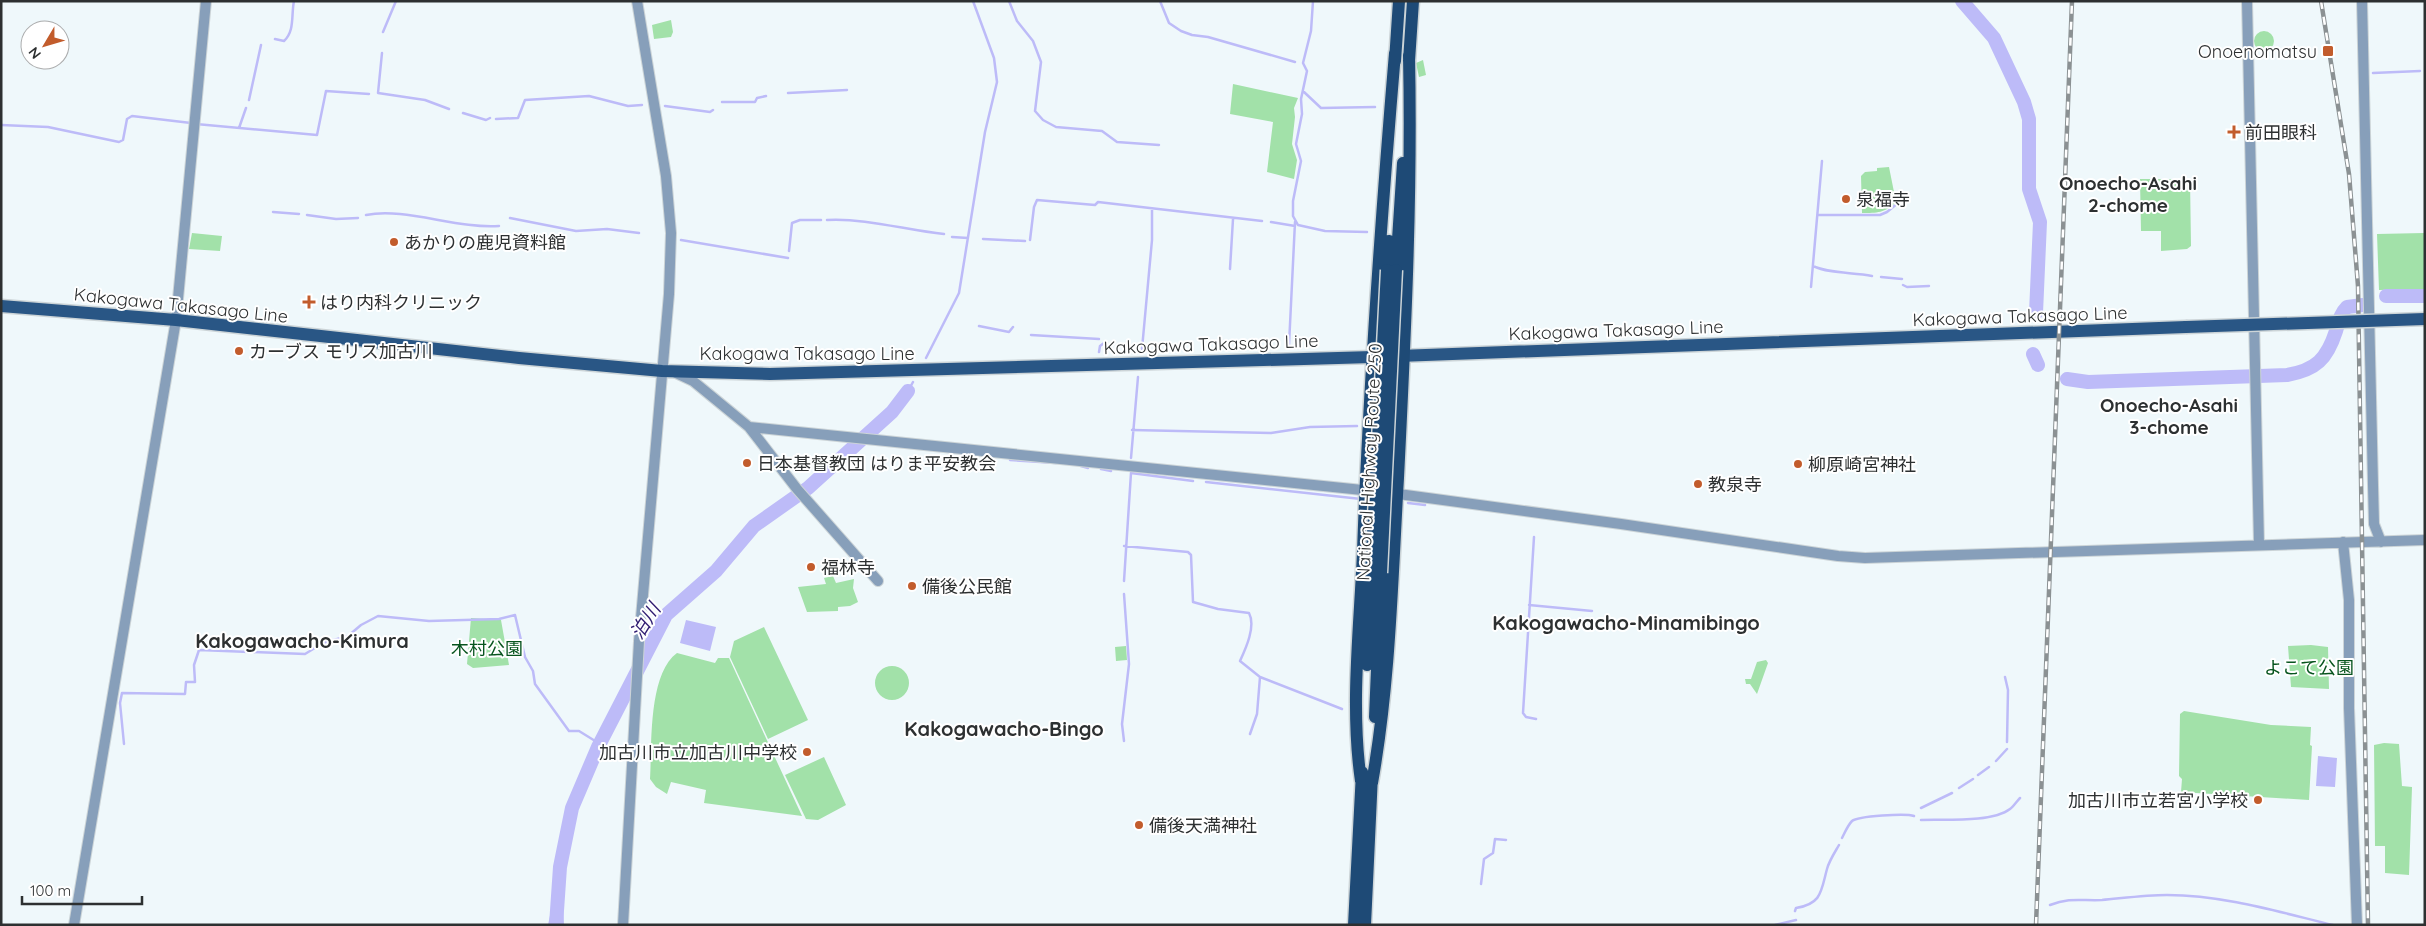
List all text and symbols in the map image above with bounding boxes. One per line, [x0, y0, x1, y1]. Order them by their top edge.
north arrow [20, 20, 70, 70]
place label: Onoenomatsu [2198, 40, 2317, 63]
text: N [24, 43, 45, 63]
marker: Onoenomatsu [2321, 44, 2335, 58]
place label: 前田眼科 [2245, 121, 2317, 144]
marker: 前田眼科 [2227, 125, 2241, 139]
district label: Onoecho-Asahi 2-chome [2059, 171, 2197, 217]
place label: 泉福寺 [1856, 188, 1910, 211]
marker: 泉福寺 [1840, 193, 1852, 205]
place label: あかりの鹿児資料館 [404, 231, 566, 254]
marker: あかりの鹿児資料館 [388, 236, 400, 248]
street label: Kakogawa Takasago Line [73, 282, 289, 328]
place label: はり内科クリニック [320, 291, 482, 314]
marker: はり内科クリニック [302, 295, 316, 309]
street label: Kakogawa Takasago Line [1912, 301, 2128, 331]
street label: Kakogawa Takasago Line [1508, 315, 1724, 345]
street label: Kakogawa Takasago Line [1103, 329, 1319, 359]
place label: カーブス モリス加古川 [249, 340, 433, 363]
street label: Kakogawa Takasago Line [699, 342, 915, 365]
street label: National Highway Route 250 [1351, 343, 1387, 581]
marker: カーブス モリス加古川 [233, 345, 245, 357]
district label: Onoecho-Asahi 3-chome [2100, 393, 2238, 439]
place label: 日本基督教団 はりま平安教会 [757, 452, 996, 475]
place label: 柳原崎宮神社 [1808, 453, 1916, 476]
marker: 日本基督教団 はりま平安教会 [741, 457, 753, 469]
marker: 柳原崎宮神社 [1792, 458, 1804, 470]
place label: 教泉寺 [1708, 473, 1762, 496]
marker: 教泉寺 [1692, 478, 1704, 490]
place label: 福林寺 [821, 556, 875, 579]
marker: 福林寺 [805, 561, 817, 573]
place label: 備後公民館 [922, 575, 1012, 598]
marker: 備後公民館 [906, 580, 918, 592]
water label: 泊川 [625, 597, 666, 643]
district label: Kakogawacho-Minamibingo [1492, 610, 1760, 635]
district label: Kakogawacho-Kimura [195, 628, 409, 653]
park label: 木村公園 [451, 637, 523, 660]
park label: よこて公園 [2264, 656, 2354, 679]
district label: Kakogawacho-Bingo [904, 716, 1104, 741]
place label: 加古川市立加古川中学校 [599, 741, 797, 764]
marker: 加古川市立加古川中学校 [801, 746, 813, 758]
place label: 加古川市立若宮小学校 [2068, 789, 2248, 812]
marker: 加古川市立若宮小学校 [2252, 794, 2264, 806]
place label: 備後天満神社 [1149, 814, 1257, 837]
marker: 備後天満神社 [1133, 819, 1145, 831]
scale bar [22, 874, 142, 906]
text: 100 m [30, 881, 71, 900]

